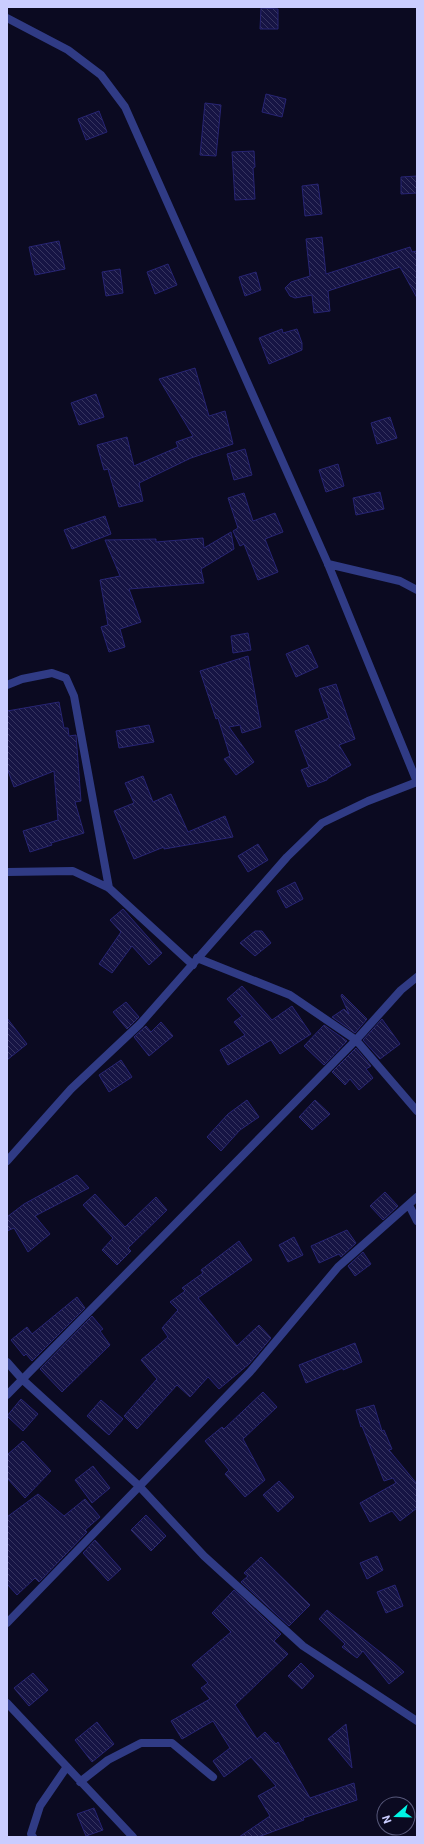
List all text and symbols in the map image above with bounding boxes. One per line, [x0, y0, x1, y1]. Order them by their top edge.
north arrow [376, 1796, 416, 1836]
text: N [380, 1813, 395, 1825]

